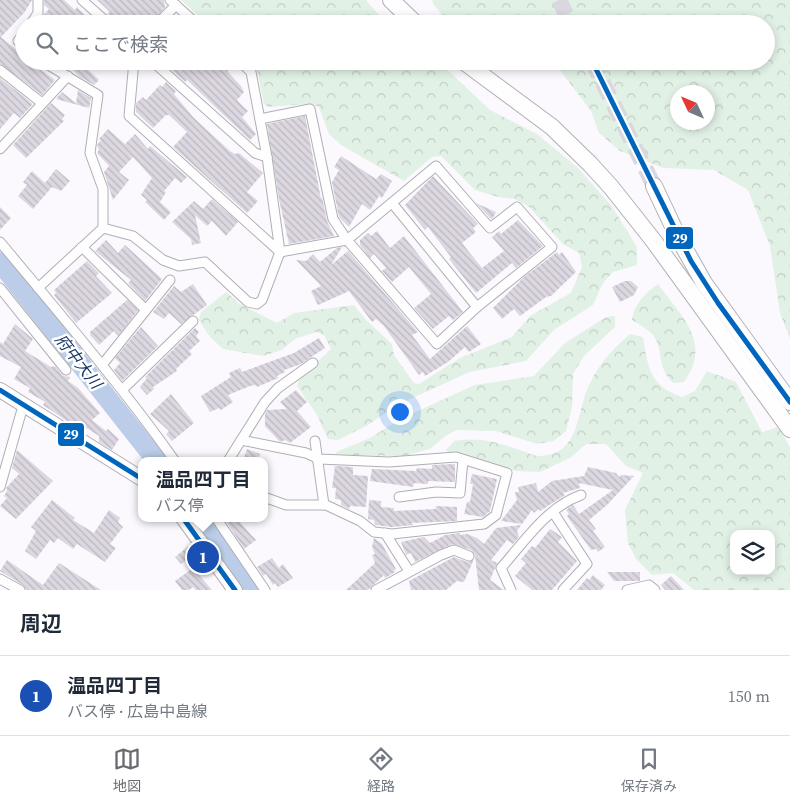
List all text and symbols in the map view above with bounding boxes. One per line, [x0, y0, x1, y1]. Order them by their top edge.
search box [15, 15, 775, 70]
icon: search [33, 29, 61, 57]
text: ここで検索 [73, 31, 168, 57]
north arrow [670, 85, 715, 130]
line badge: 29 [665, 226, 694, 250]
text: 29 [672, 228, 688, 248]
water label: 府中大川 [51, 329, 109, 395]
your location [387, 399, 413, 425]
line badge: 29 [57, 422, 85, 447]
text: 29 [63, 424, 79, 444]
popup [138, 457, 268, 522]
text: 温品四丁目 [155, 466, 251, 492]
text: バス停 [155, 494, 204, 516]
map controls [730, 530, 775, 575]
button: layers [730, 530, 775, 575]
pin: 1 [187, 538, 219, 576]
text: 周辺 [20, 609, 62, 638]
text: 温品四丁目 [67, 672, 162, 698]
text: 1 [32, 685, 40, 707]
text: 150 m [728, 685, 770, 707]
text: バス停 · 広島中島線 [67, 700, 207, 722]
tab: 地図 [113, 745, 141, 796]
tab: 経路 [367, 745, 395, 796]
tab: 保存済み [621, 745, 677, 796]

